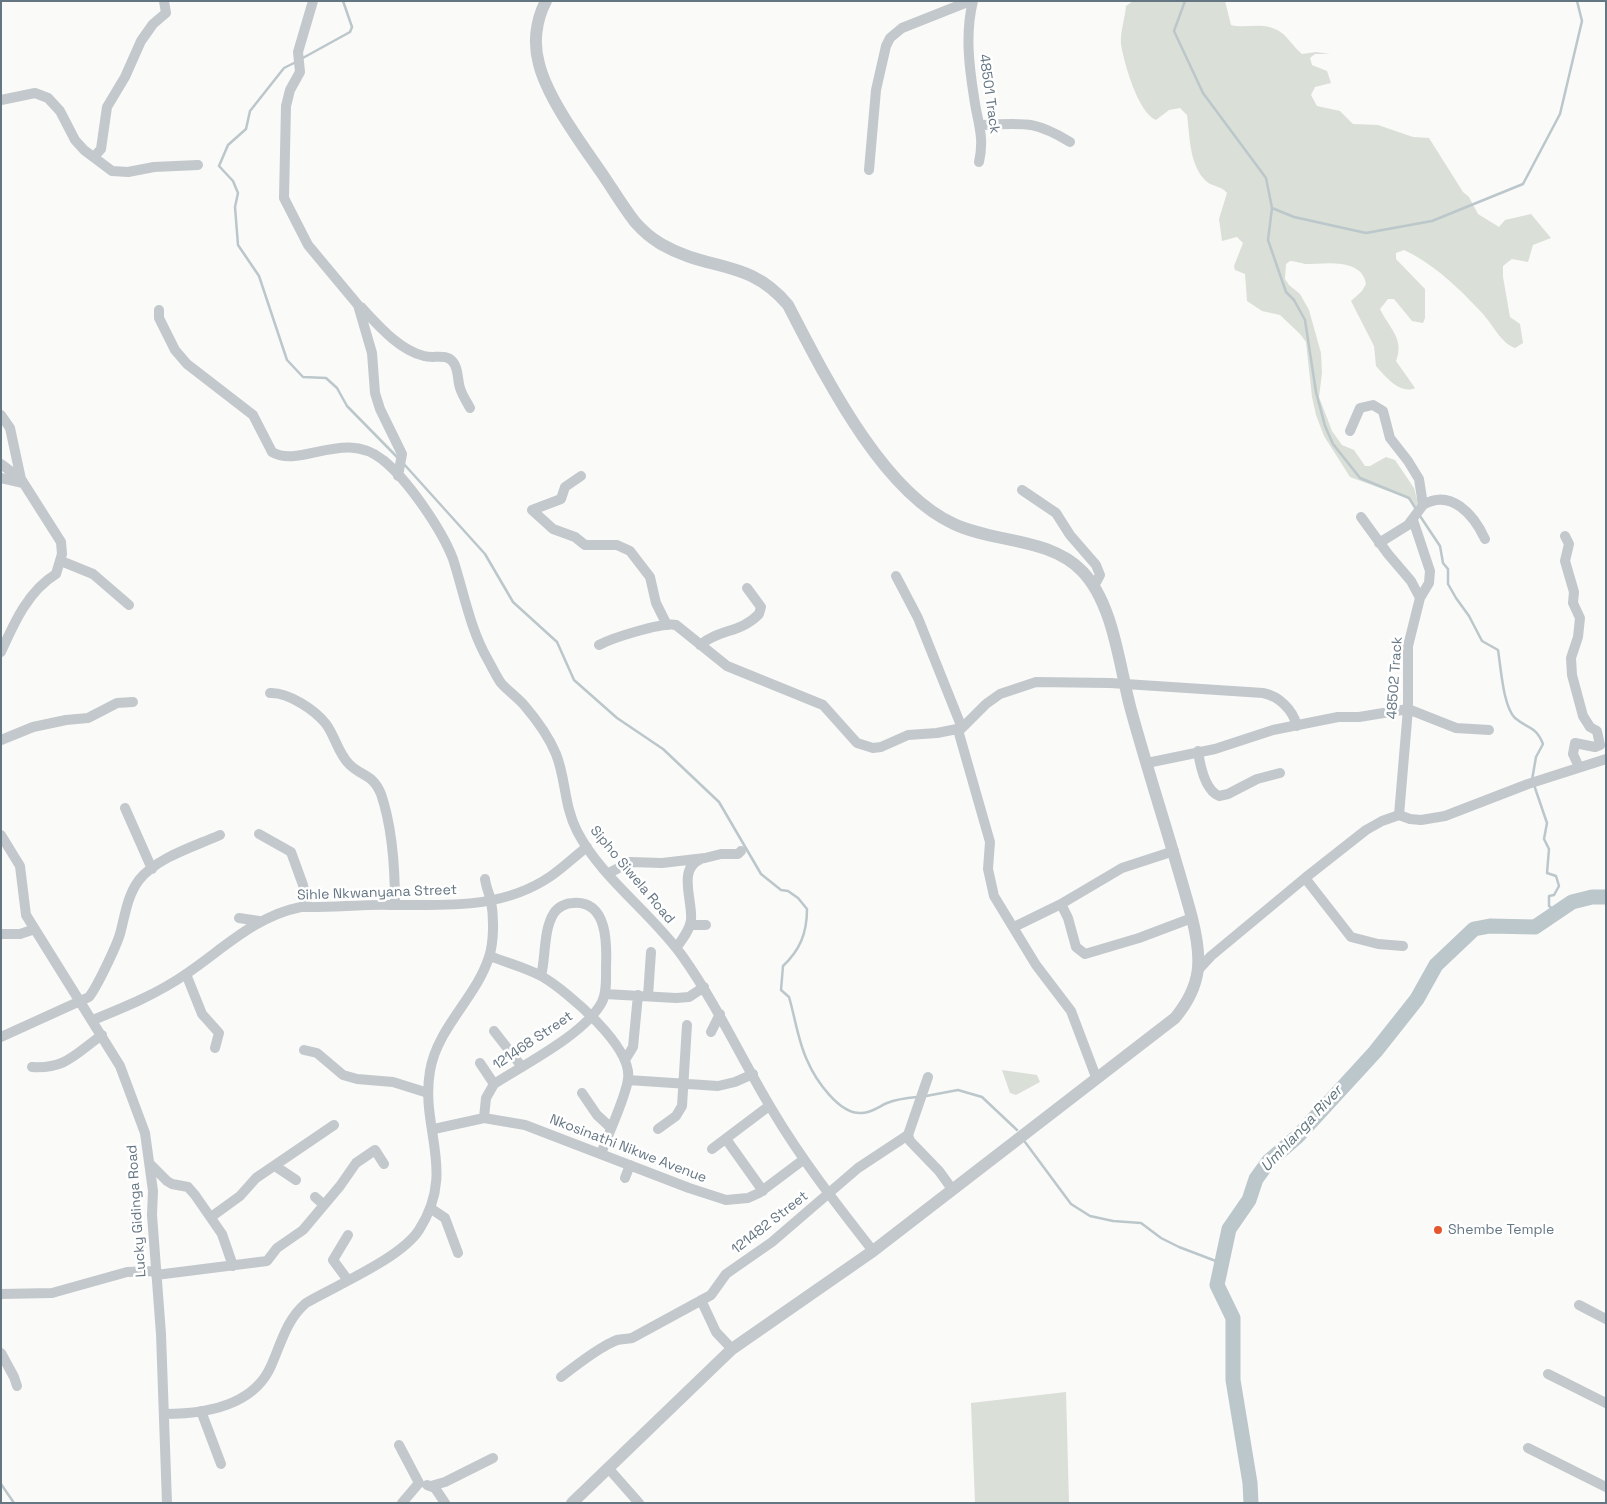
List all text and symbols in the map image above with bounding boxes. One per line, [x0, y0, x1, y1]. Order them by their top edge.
street label: 48501 Track [975, 53, 1003, 135]
street label: 48502 Track [1384, 636, 1406, 720]
street label: Sipho Siwela Road [586, 823, 678, 927]
street label: Sihle Nkwanyana Street [297, 882, 457, 904]
street label: 121468 Street [490, 1008, 576, 1074]
water label: Umhlanga River [1258, 1082, 1346, 1176]
street label: Nkosinathi Nikwe Avenue [547, 1111, 709, 1187]
street label: Lucky Gidinga Road [124, 1144, 150, 1278]
street label: 121482 Street [728, 1188, 812, 1258]
place label: Shembe Temple [1448, 1222, 1554, 1238]
marker: Shembe Temple [1432, 1224, 1444, 1236]

